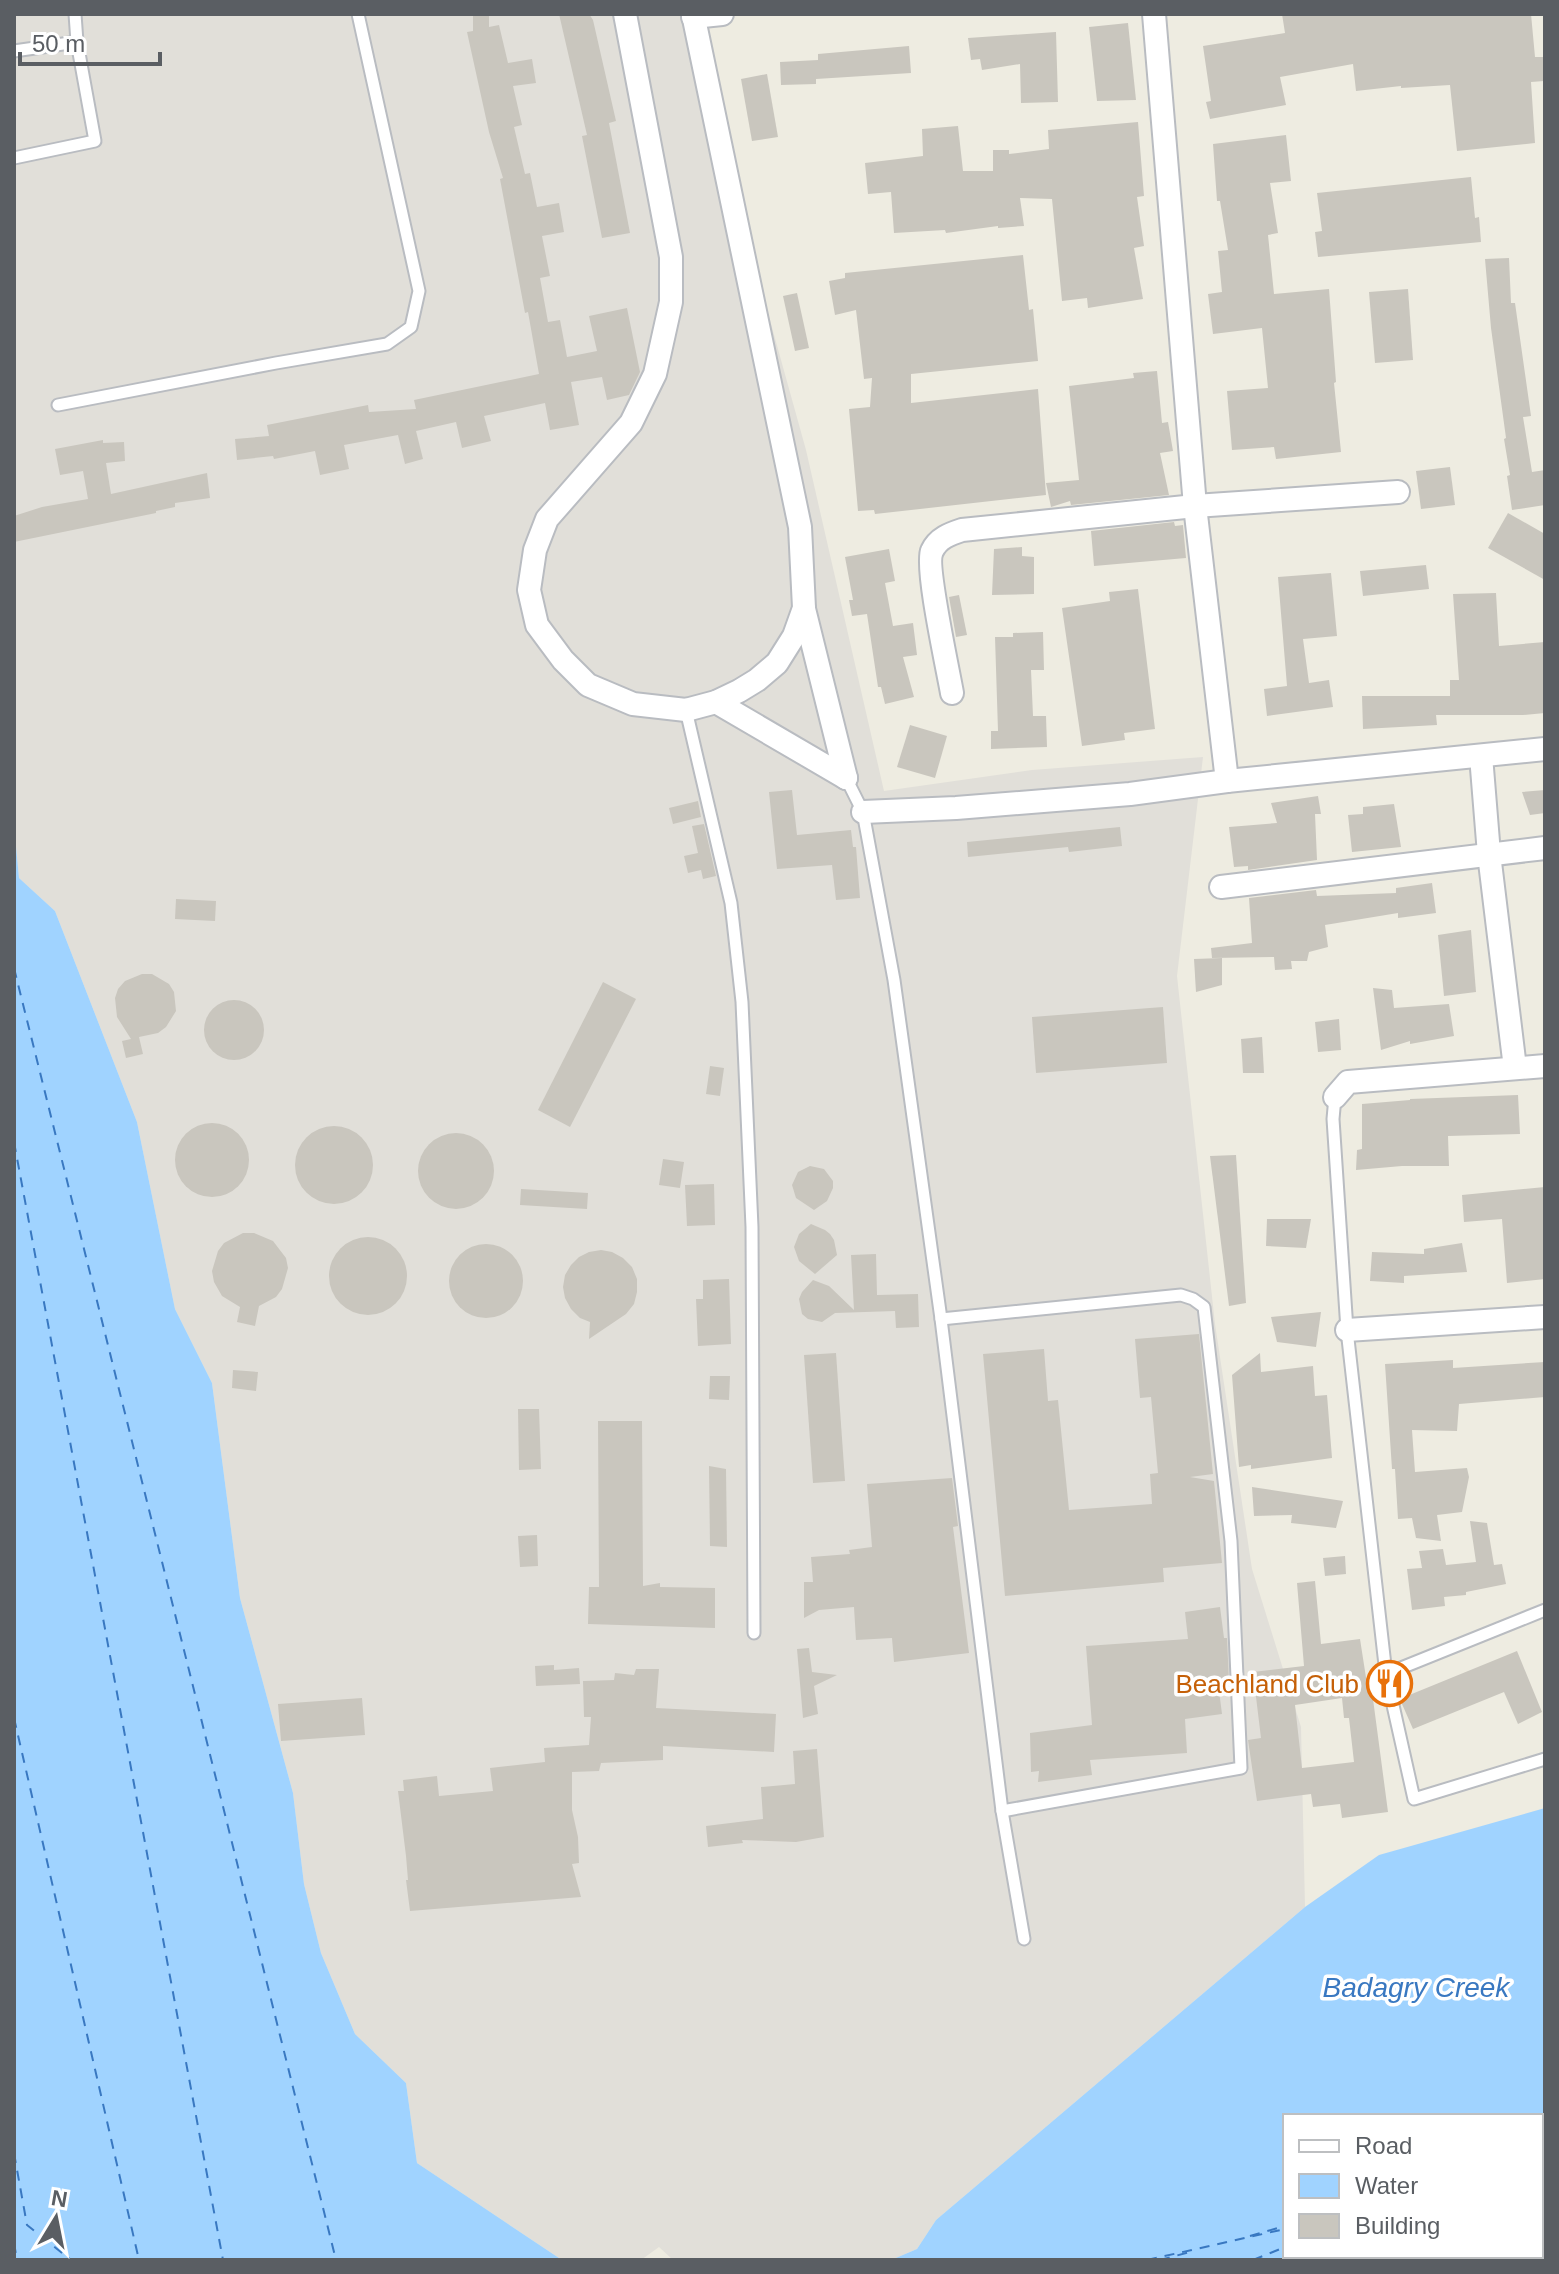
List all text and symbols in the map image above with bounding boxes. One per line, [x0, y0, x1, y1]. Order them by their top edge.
scale bar [20, 16, 160, 66]
text: 50 m [32, 30, 85, 57]
restaurant icon: Beachland Club [1366, 1660, 1414, 1708]
place label: Beachland Club [1175, 1669, 1359, 1699]
water label: Badagry Creek [1323, 1972, 1511, 2003]
legend [1283, 2114, 1543, 2258]
text: Road [1355, 2132, 1412, 2159]
text: Water [1355, 2172, 1418, 2199]
north arrow [16, 2178, 96, 2258]
text: N [49, 2185, 69, 2212]
text: Building [1355, 2212, 1440, 2239]

